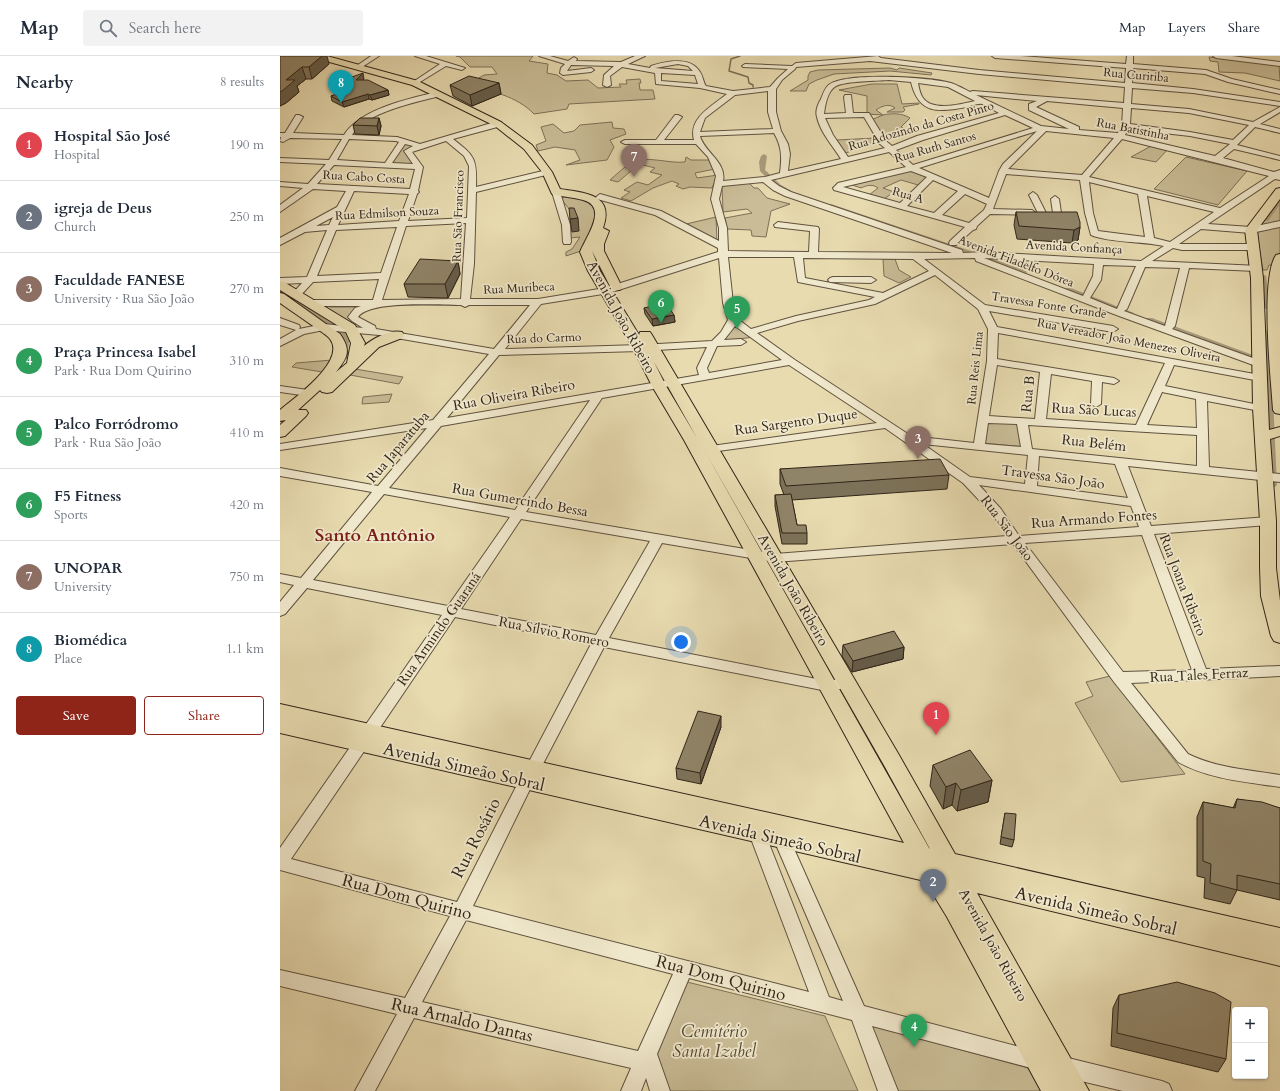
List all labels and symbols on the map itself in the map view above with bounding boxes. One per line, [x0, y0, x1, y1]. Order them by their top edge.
street label: Rua Curitiba [1103, 64, 1170, 86]
pin: 8 [328, 70, 354, 103]
street label: Rua Adozindo da Costa Pinto [846, 97, 996, 154]
street label: Rua Batistinha [1095, 114, 1171, 144]
street label: Rua Ruth Santos [892, 128, 978, 166]
pin: 7 [621, 144, 647, 177]
street label: Rua Cabo Costa [322, 167, 406, 187]
street label: Rua São Francisco [448, 169, 468, 262]
street label: Rua A [890, 183, 926, 207]
street label: Rua Edmilson Souza [335, 202, 440, 224]
street label: Avenida Filadelfo Dórea [956, 231, 1077, 291]
street label: Avenida Confiança [1025, 236, 1124, 258]
street label: Avenida João Ribeiro [582, 257, 660, 377]
street label: Rua Muribeca [483, 278, 556, 298]
street label: Travessa Fonte Grande [990, 288, 1108, 322]
pin: 6 [648, 290, 674, 323]
pin: 5 [724, 296, 750, 329]
street label: Rua Vereador João Menezes Oliveira [1036, 314, 1223, 366]
street label: Rua do Carmo [506, 329, 582, 347]
street label: Rua Reis Lima [963, 330, 987, 405]
street label: Rua Oliveira Ribeiro [452, 375, 577, 415]
street label: Rua B [1017, 375, 1039, 413]
street label: Rua São Lucas [1051, 398, 1137, 422]
street label: Rua Sargento Duque [733, 404, 859, 440]
street label: Rua Japaratuba [362, 407, 434, 487]
pin: 3 [905, 426, 931, 459]
street label: Rua Belém [1061, 430, 1127, 456]
street label: Travessa São João [1000, 460, 1106, 494]
street label: Rua Gumercindo Bessa [451, 479, 589, 521]
street label: Rua São João [976, 491, 1038, 565]
street label: Rua Armando Fontes [1031, 505, 1158, 533]
district label: Santo Antônio [315, 523, 435, 548]
street label: Avenida João Ribeiro [753, 531, 833, 650]
street label: Rua Joana Ribeiro [1155, 531, 1211, 639]
street label: Rua Armindo Guaraná [393, 568, 485, 690]
street label: Rua Sílvio Romero [497, 612, 611, 652]
your location [671, 632, 691, 652]
street label: Rua Tales Ferraz [1149, 663, 1250, 687]
pin: 1 [923, 702, 949, 735]
street label: Avenida Simeão Sobral [381, 737, 548, 797]
street label: Rua Rosário [446, 794, 506, 882]
street label: Avenida Simeão Sobral [697, 809, 864, 869]
street label: Rua Dom Quirino [340, 869, 474, 925]
pin: 2 [920, 869, 946, 902]
street label: Avenida Simeão Sobral [1013, 881, 1180, 941]
street label: Avenida João Ribeiro [954, 885, 1032, 1005]
street label: Rua Dom Quirino [654, 950, 788, 1006]
street label: Rua Arnaldo Dantas [389, 993, 535, 1048]
pin: 4 [901, 1014, 927, 1047]
park label: Cemitério Santa Izabel [672, 1020, 756, 1063]

